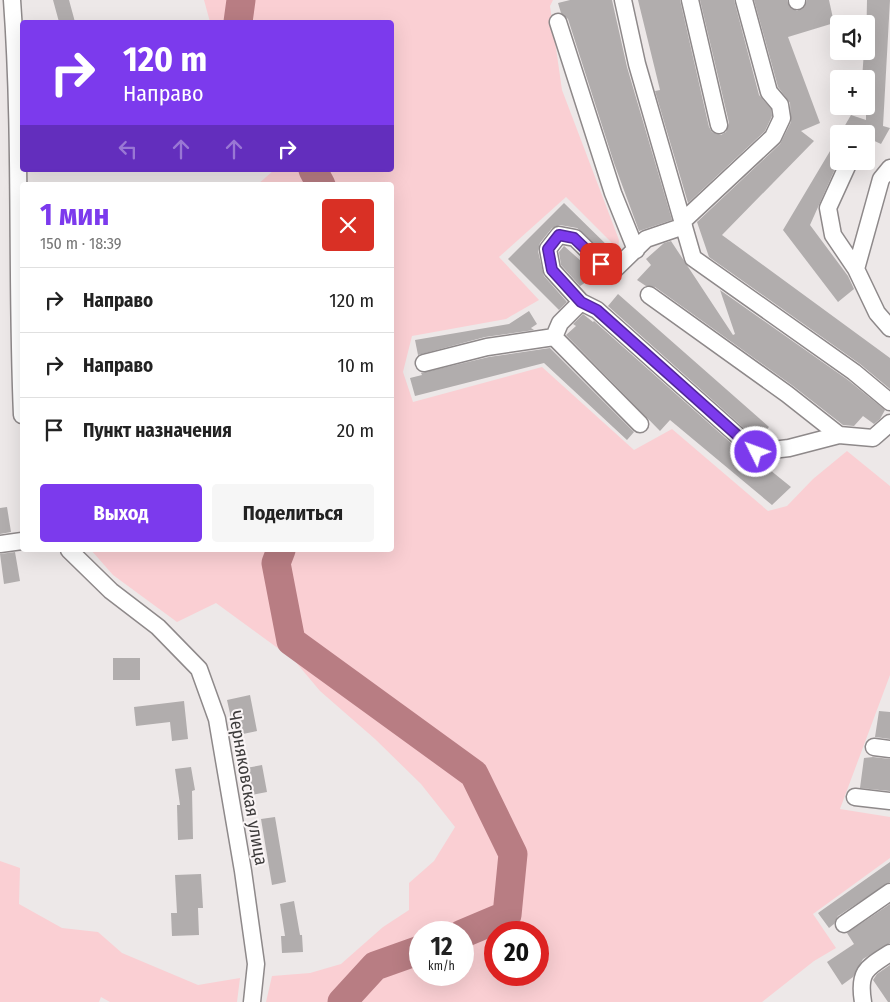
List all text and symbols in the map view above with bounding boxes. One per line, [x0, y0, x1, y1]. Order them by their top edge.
map controls [830, 15, 875, 170]
button: sound [830, 15, 875, 60]
text: 120 m [123, 38, 207, 80]
icon: right [40, 40, 105, 105]
button: + [830, 70, 875, 115]
text: Направо [123, 80, 204, 107]
button: − [830, 125, 875, 170]
icon: left [114, 135, 142, 163]
icon: ahead [167, 135, 195, 163]
icon: ahead [220, 135, 248, 163]
icon: right [273, 135, 301, 163]
text: 1 мин [40, 197, 109, 233]
button: close [322, 199, 374, 251]
text: 150 m · 18:39 [40, 234, 122, 253]
pin [580, 243, 622, 285]
icon: arrive [587, 250, 615, 278]
icon: right [40, 286, 68, 314]
text: Направо [83, 289, 153, 312]
text: 120 m [329, 289, 374, 312]
icon: right [40, 351, 68, 379]
text: Направо [83, 354, 153, 377]
text: 10 m [338, 354, 374, 377]
icon: arrive [40, 416, 68, 444]
text: Пункт назначения [83, 419, 232, 442]
text: 20 m [337, 419, 374, 442]
position arrow [729, 425, 781, 477]
button: Выход [40, 484, 202, 542]
button: Поделиться [212, 484, 374, 542]
street label: Черняковская улица [224, 709, 272, 867]
speed limit sign: 20 [484, 921, 549, 986]
text: 12 [430, 932, 453, 962]
text: km/h [428, 959, 455, 973]

